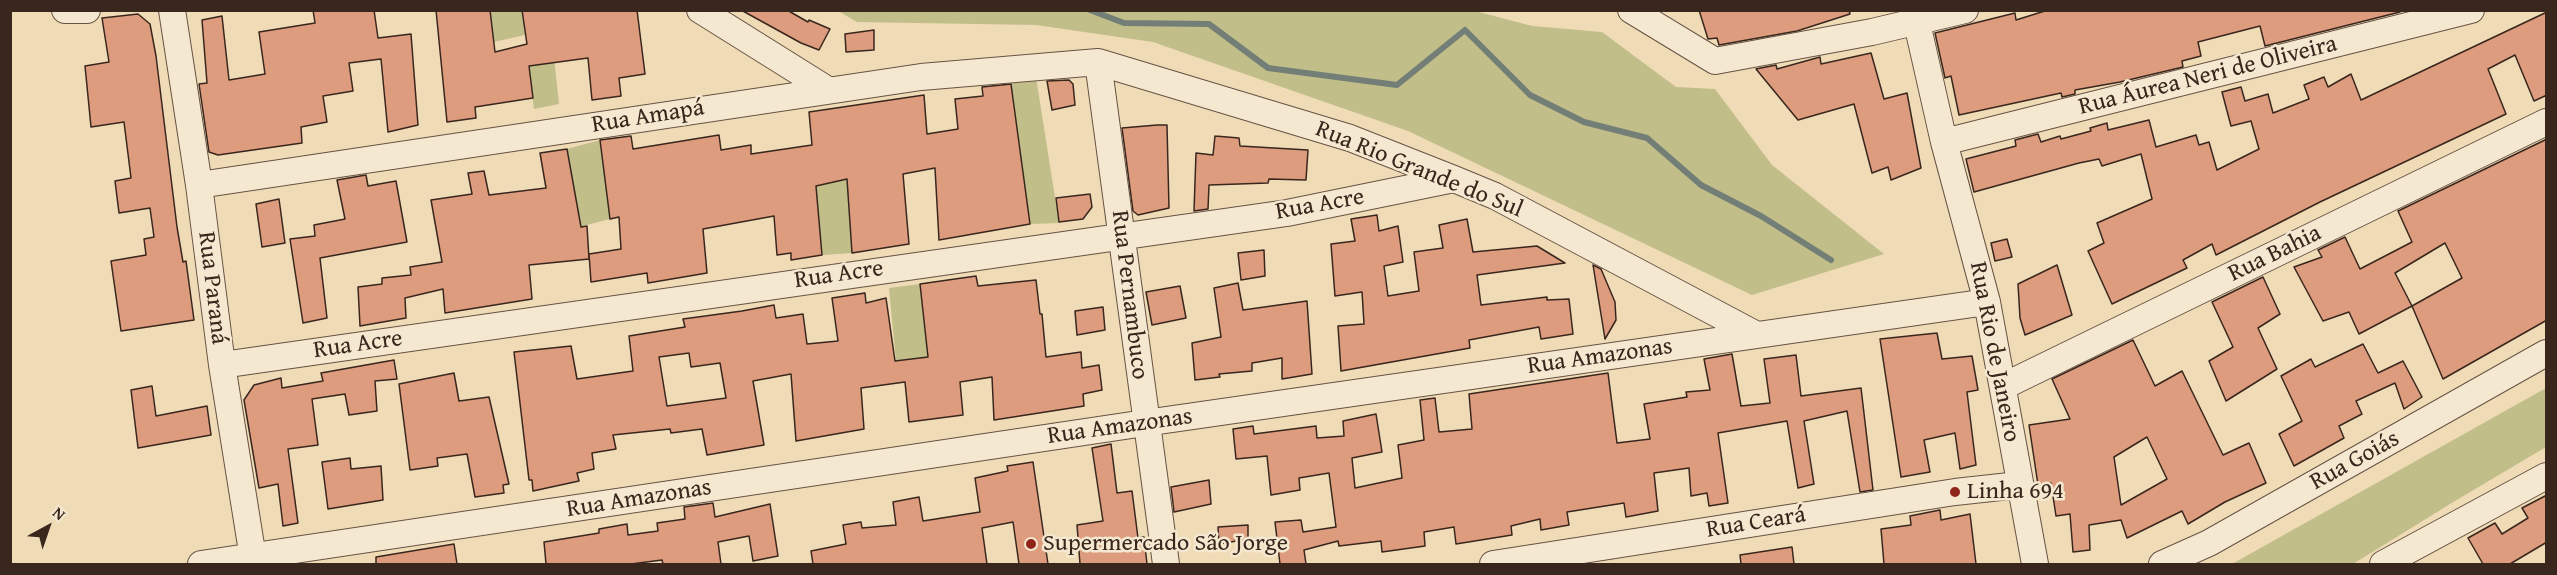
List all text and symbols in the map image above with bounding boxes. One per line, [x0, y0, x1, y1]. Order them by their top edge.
street label: Rua Áurea Neri de Oliveira [2076, 30, 2340, 122]
street label: Rua Amapá [590, 94, 706, 140]
street label: Rua Rio Grande do Sul [1311, 115, 1527, 225]
street label: Rua Acre [1273, 183, 1367, 227]
street label: Rua Pernambuco [1104, 209, 1154, 381]
street label: Rua Bahia [2224, 219, 2326, 289]
street label: Rua Paraná [191, 230, 233, 346]
street label: Rua Acre [793, 255, 885, 295]
street label: Rua Rio de Janeiro [1962, 259, 2026, 445]
street label: Rua Acre [312, 325, 404, 365]
street label: Rua Amazonas [1526, 333, 1674, 381]
street label: Rua Amazonas [1046, 403, 1194, 451]
street label: Rua Goiás [2305, 425, 2405, 497]
street label: Rua Amazonas [565, 473, 713, 525]
place label: Linha 694 [1967, 478, 2064, 506]
marker: Linha 694 [1948, 485, 1962, 499]
north arrow [18, 497, 78, 557]
text: N [48, 501, 71, 526]
street label: Rua Ceará [1704, 501, 1808, 545]
place label: Supermercado São Jorge [1043, 530, 1288, 558]
marker: Supermercado São Jorge [1024, 537, 1038, 551]

